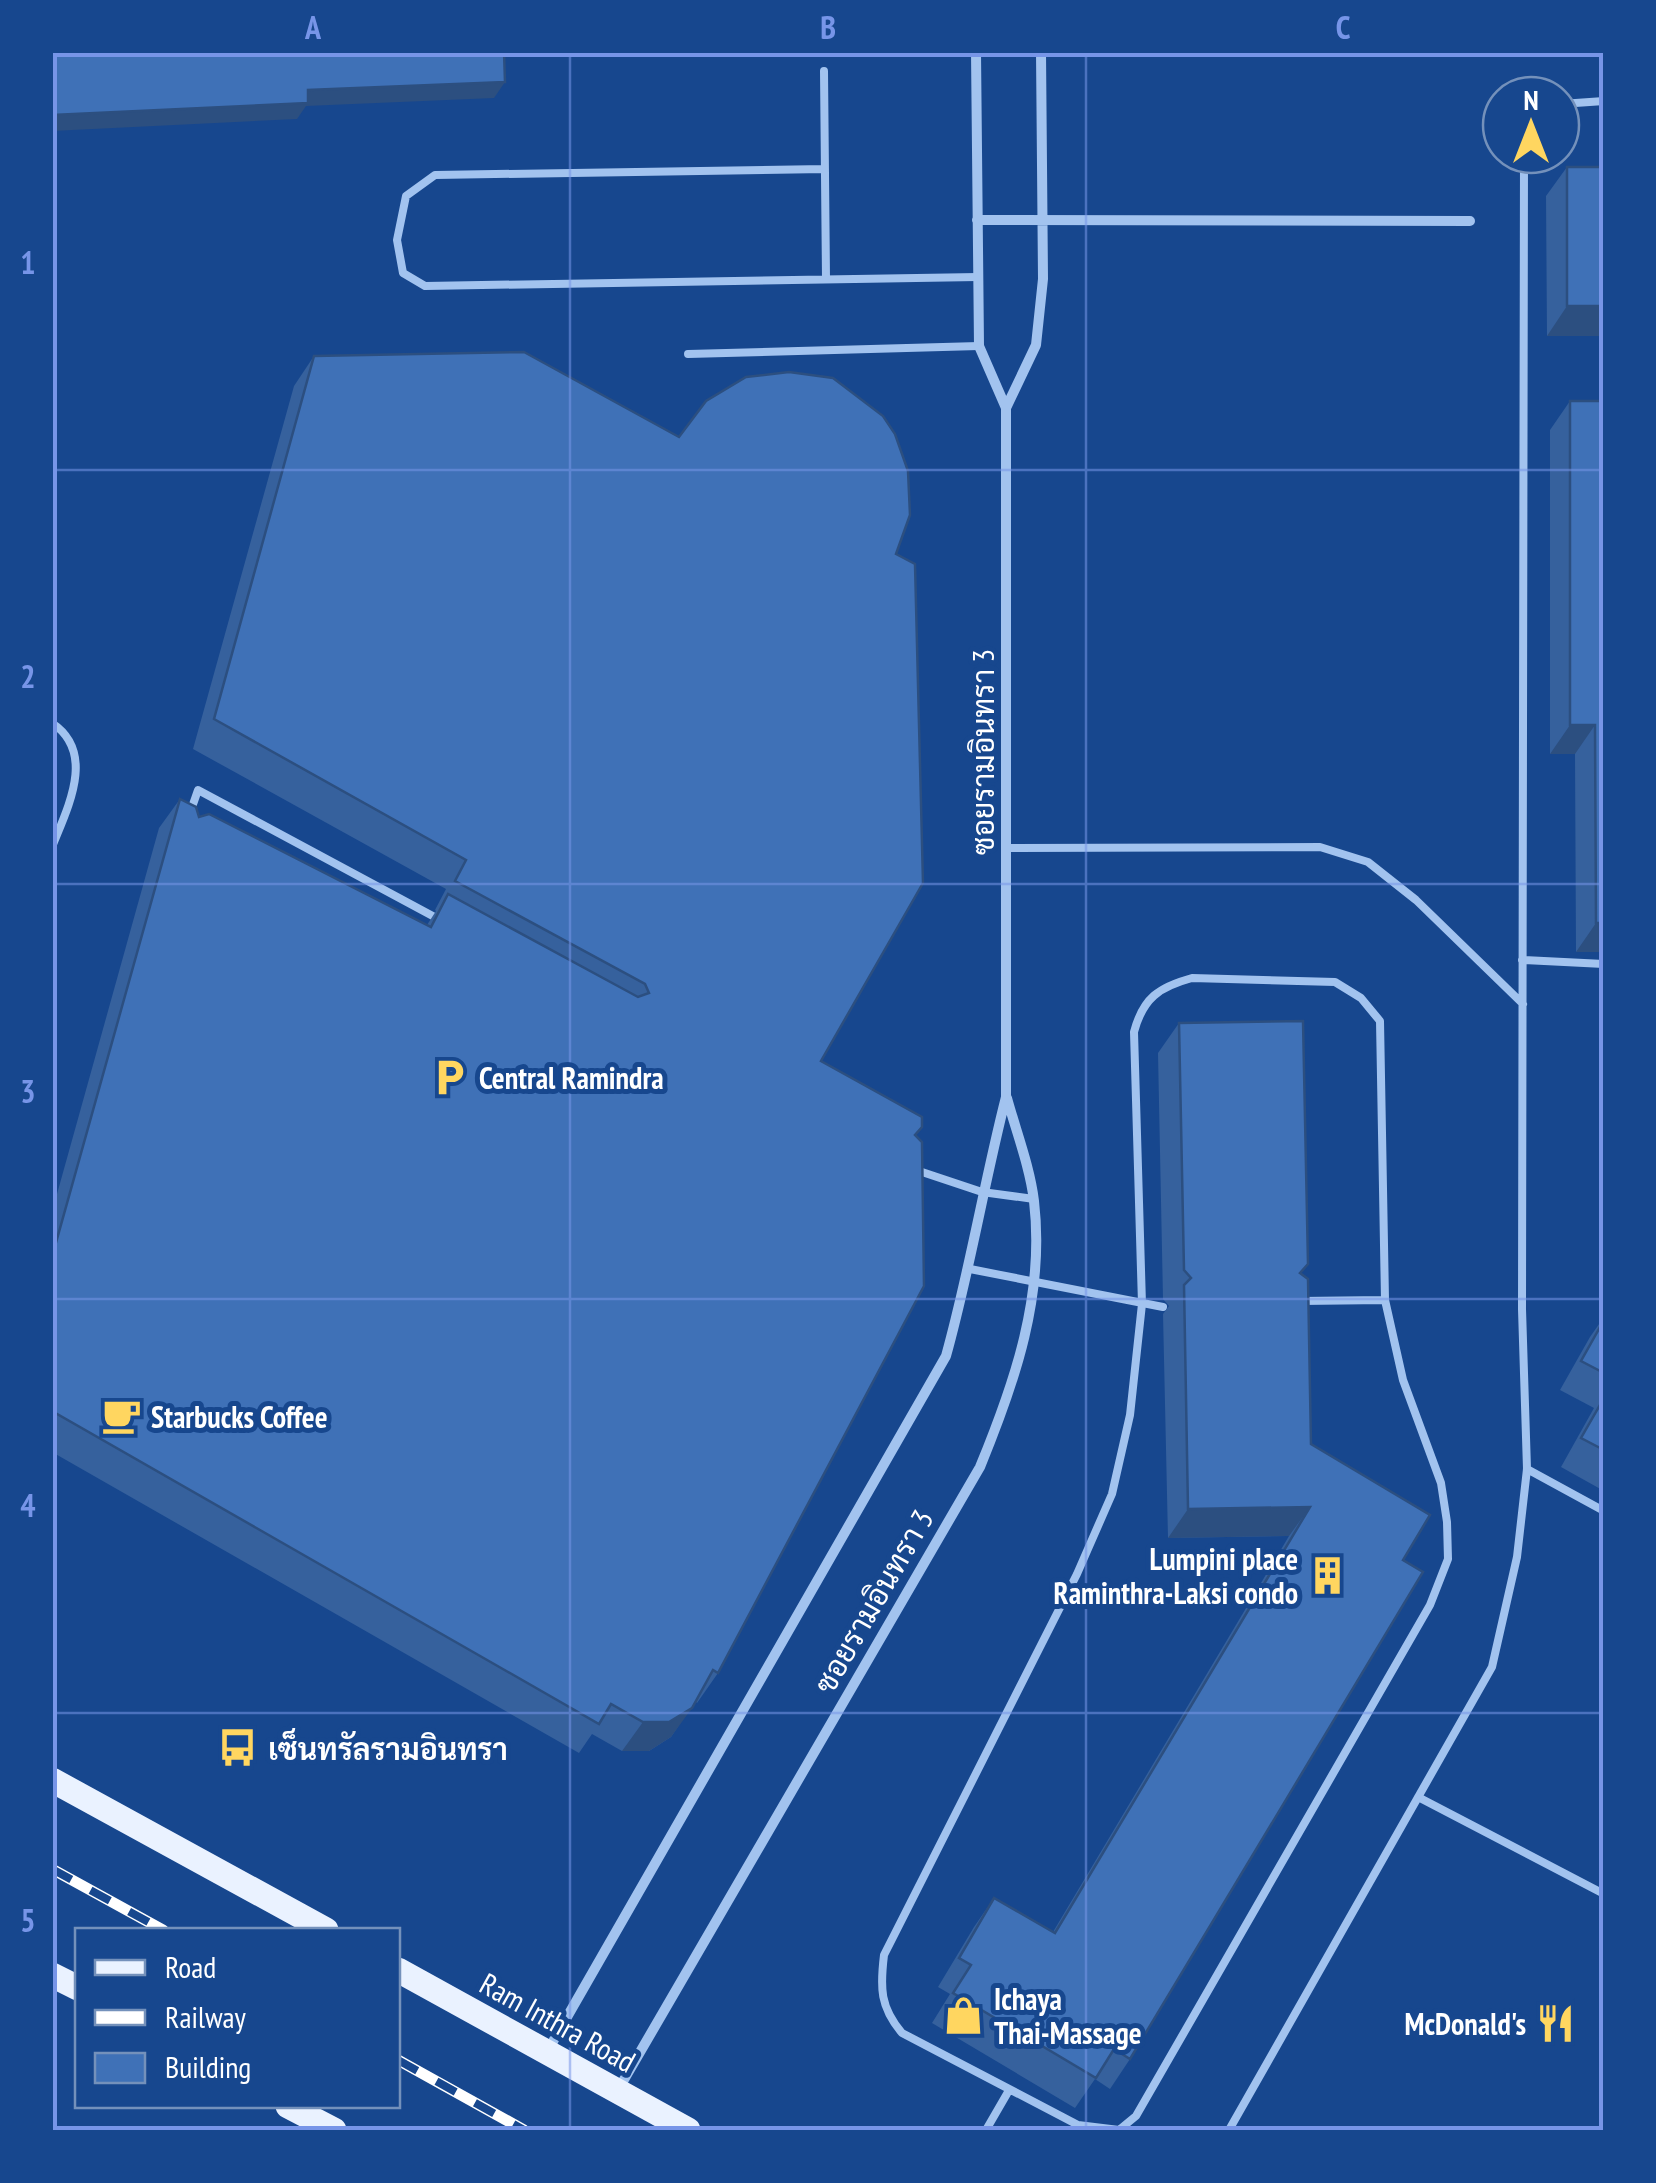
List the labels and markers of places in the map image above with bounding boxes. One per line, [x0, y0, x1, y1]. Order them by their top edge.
parking icon: Central Ramindra [428, 1056, 470, 1098]
place label: Central Ramindra [479, 1058, 664, 1097]
cafe icon: Starbucks Coffee [100, 1395, 142, 1437]
place label: Starbucks Coffee [151, 1397, 328, 1436]
place label: Lumpini place Raminthra-Laksi condo [1054, 1539, 1298, 1612]
building icon: Lumpini place Raminthra-Laksi condo [1307, 1554, 1349, 1596]
bus stop icon: เซ็นทรัลรามอินทรา [217, 1727, 259, 1769]
place label: เซ็นทรัลรามอินทรา [268, 1728, 508, 1768]
place label: Ichaya Thai-Massage [994, 1979, 1142, 2052]
shop icon: Ichaya Thai-Massage [943, 1994, 985, 2036]
restaurant icon: McDonald's [1535, 2002, 1577, 2044]
place label: McDonald's [1405, 2004, 1526, 2043]

